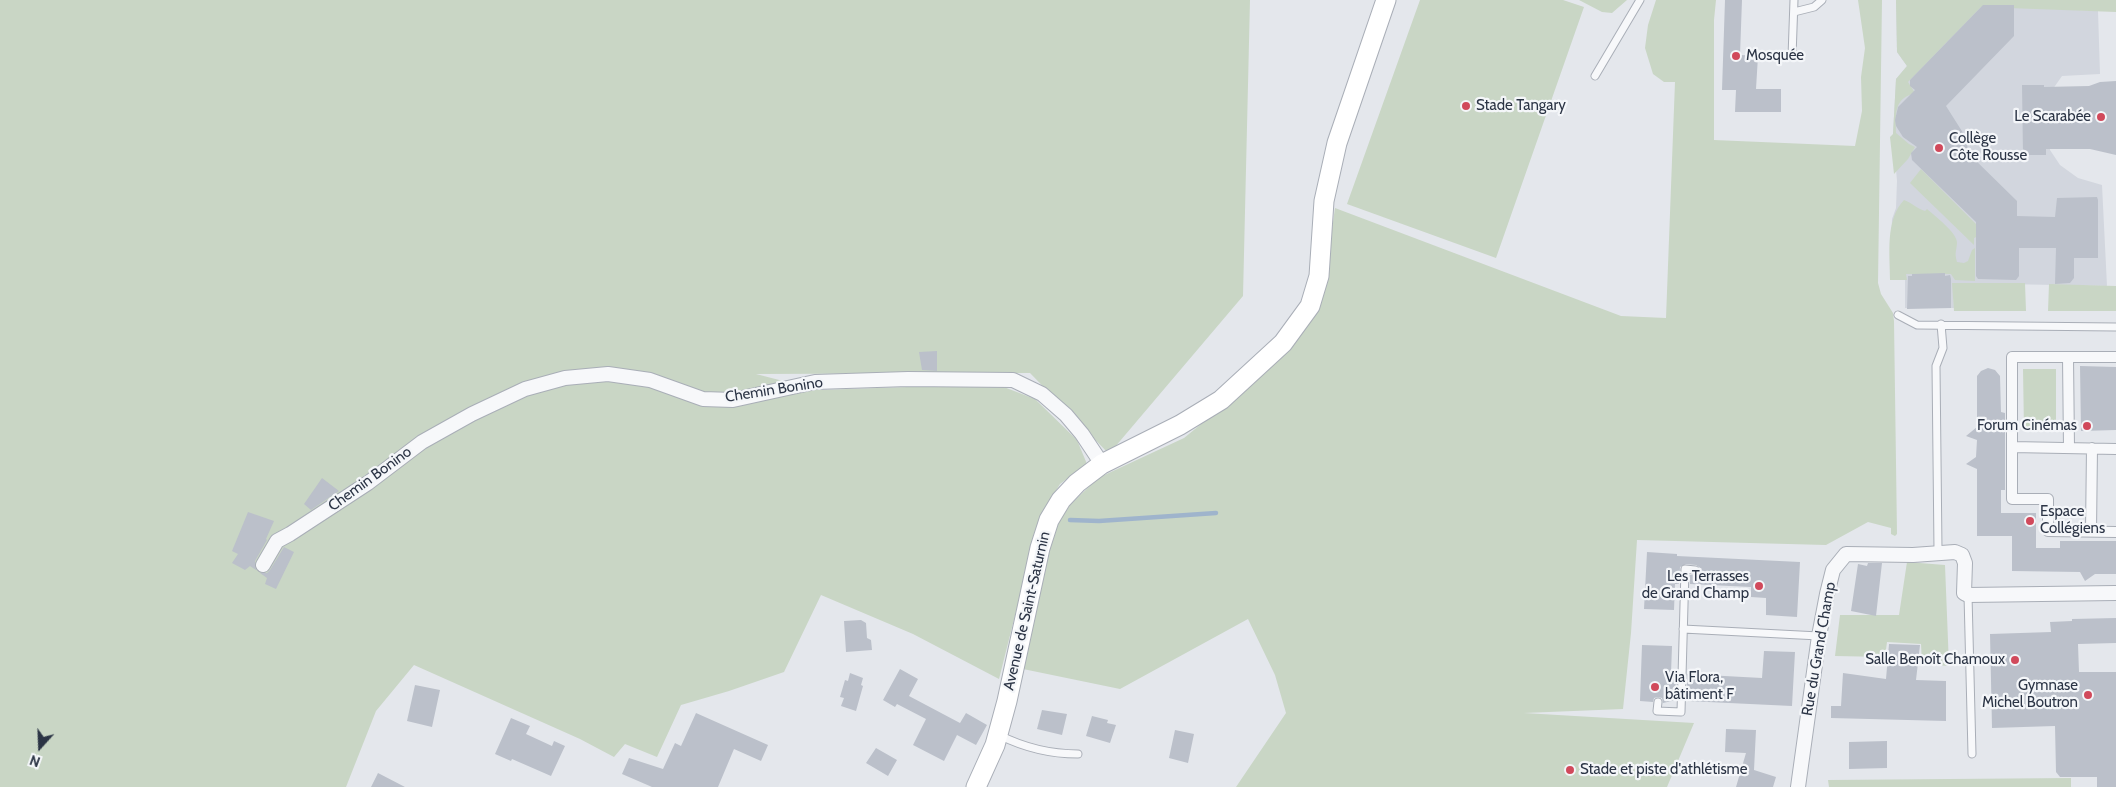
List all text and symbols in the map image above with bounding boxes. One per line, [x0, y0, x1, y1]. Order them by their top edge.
place label: Mosquée [1746, 47, 1804, 65]
marker: Mosquée [1730, 50, 1742, 62]
place label: Stade Tangary [1476, 97, 1566, 115]
marker: Stade Tangary [1460, 100, 1472, 112]
place label: Le Scarabée [2014, 108, 2091, 126]
marker: Le Scarabée [2095, 111, 2107, 123]
place label: Collège Côte Rousse [1949, 130, 2027, 165]
marker: Collège Côte Rousse [1933, 142, 1945, 154]
street label: Chemin Bonino [724, 373, 824, 407]
place label: Forum Cinémas [1977, 417, 2077, 435]
marker: Forum Cinémas [2081, 420, 2093, 432]
street label: Chemin Bonino [325, 443, 415, 515]
place label: Espace Collégiens [2040, 503, 2105, 538]
marker: Espace Collégiens [2024, 515, 2036, 527]
street label: Avenue de Saint-Saturnin [1000, 530, 1054, 692]
place label: Les Terrasses de Grand Champ [1642, 568, 1749, 603]
marker: Les Terrasses de Grand Champ [1753, 580, 1765, 592]
street label: Rue du Grand Champ [1798, 581, 1840, 717]
place label: Salle Benoît Chamoux [1865, 651, 2005, 669]
marker: Salle Benoît Chamoux [2009, 654, 2021, 666]
place label: Via Flora, bâtiment F [1665, 669, 1734, 704]
place label: Gymnase Michel Boutron [1982, 677, 2078, 712]
marker: Via Flora, bâtiment F [1649, 681, 1661, 693]
marker: Gymnase Michel Boutron [2082, 689, 2094, 701]
north arrow [15, 722, 65, 772]
text: N [27, 751, 43, 771]
place label: Stade et piste d'athlétisme [1580, 761, 1747, 779]
marker: Stade et piste d'athlétisme [1564, 764, 1576, 776]

